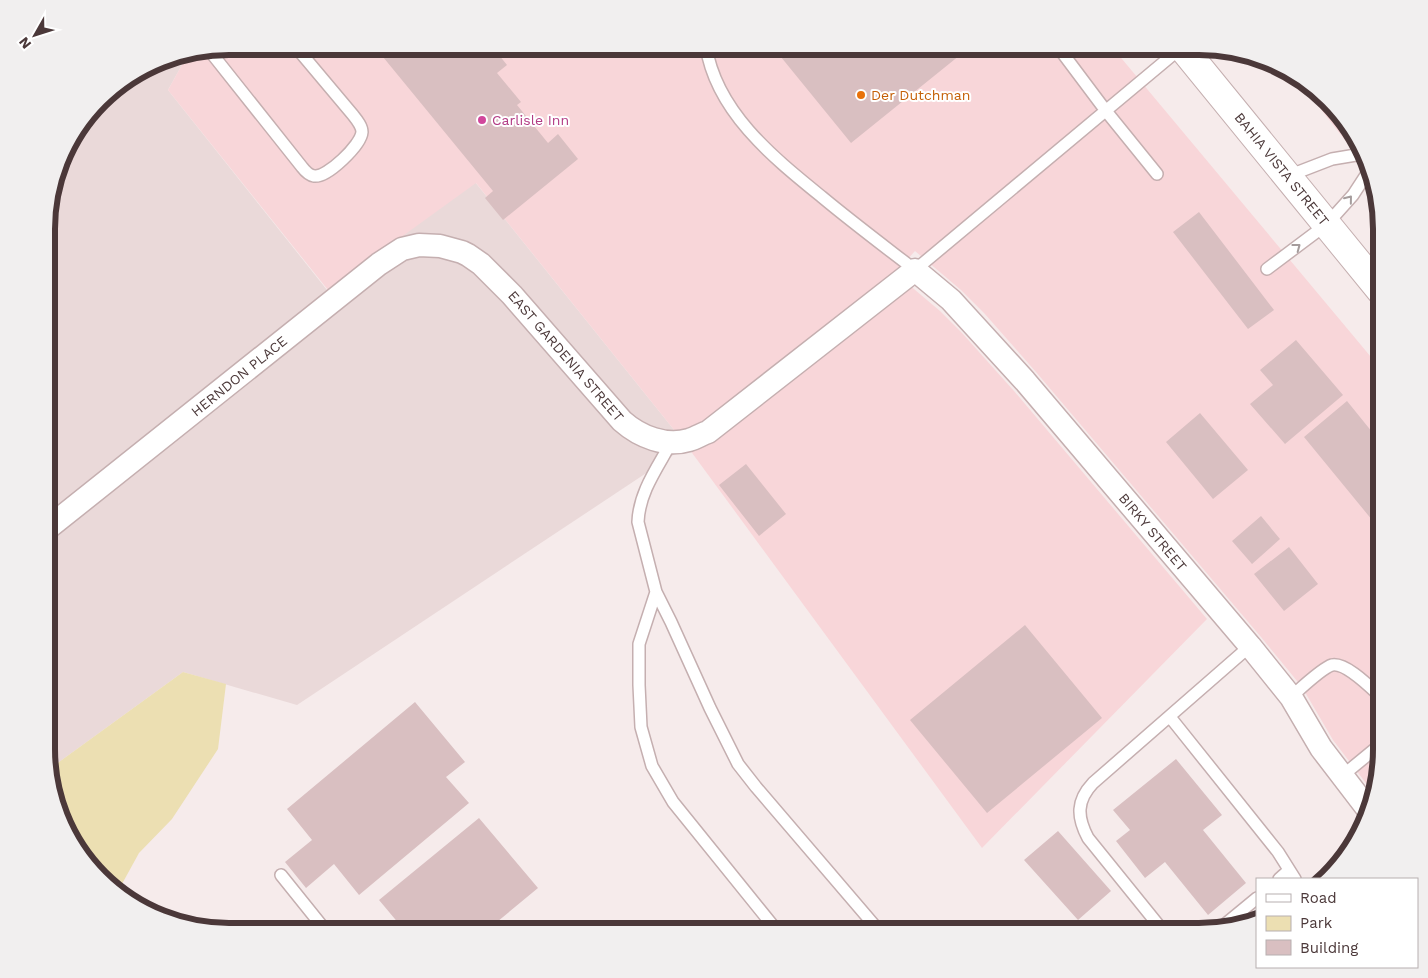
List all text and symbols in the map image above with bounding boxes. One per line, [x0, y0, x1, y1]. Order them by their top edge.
north arrow [10, 10, 60, 60]
text: N [15, 34, 34, 52]
place label: Der Dutchman [871, 87, 970, 103]
marker: Der Dutchman [855, 89, 867, 101]
street label: BAHIA VISTA STREET [1232, 109, 1333, 229]
place label: Carlisle Inn [492, 112, 569, 128]
marker: Carlisle Inn [476, 114, 488, 126]
one-way arrow [1344, 196, 1353, 205]
one-way arrow [1291, 244, 1301, 253]
street label: EAST GARDENIA STREET [505, 287, 627, 425]
street label: HERNDON PLACE [188, 332, 290, 420]
street label: BIRKY STREET [1116, 490, 1191, 575]
legend [1256, 878, 1418, 968]
text: Road [1300, 889, 1337, 907]
text: Park [1300, 914, 1333, 932]
text: Building [1300, 939, 1358, 957]

